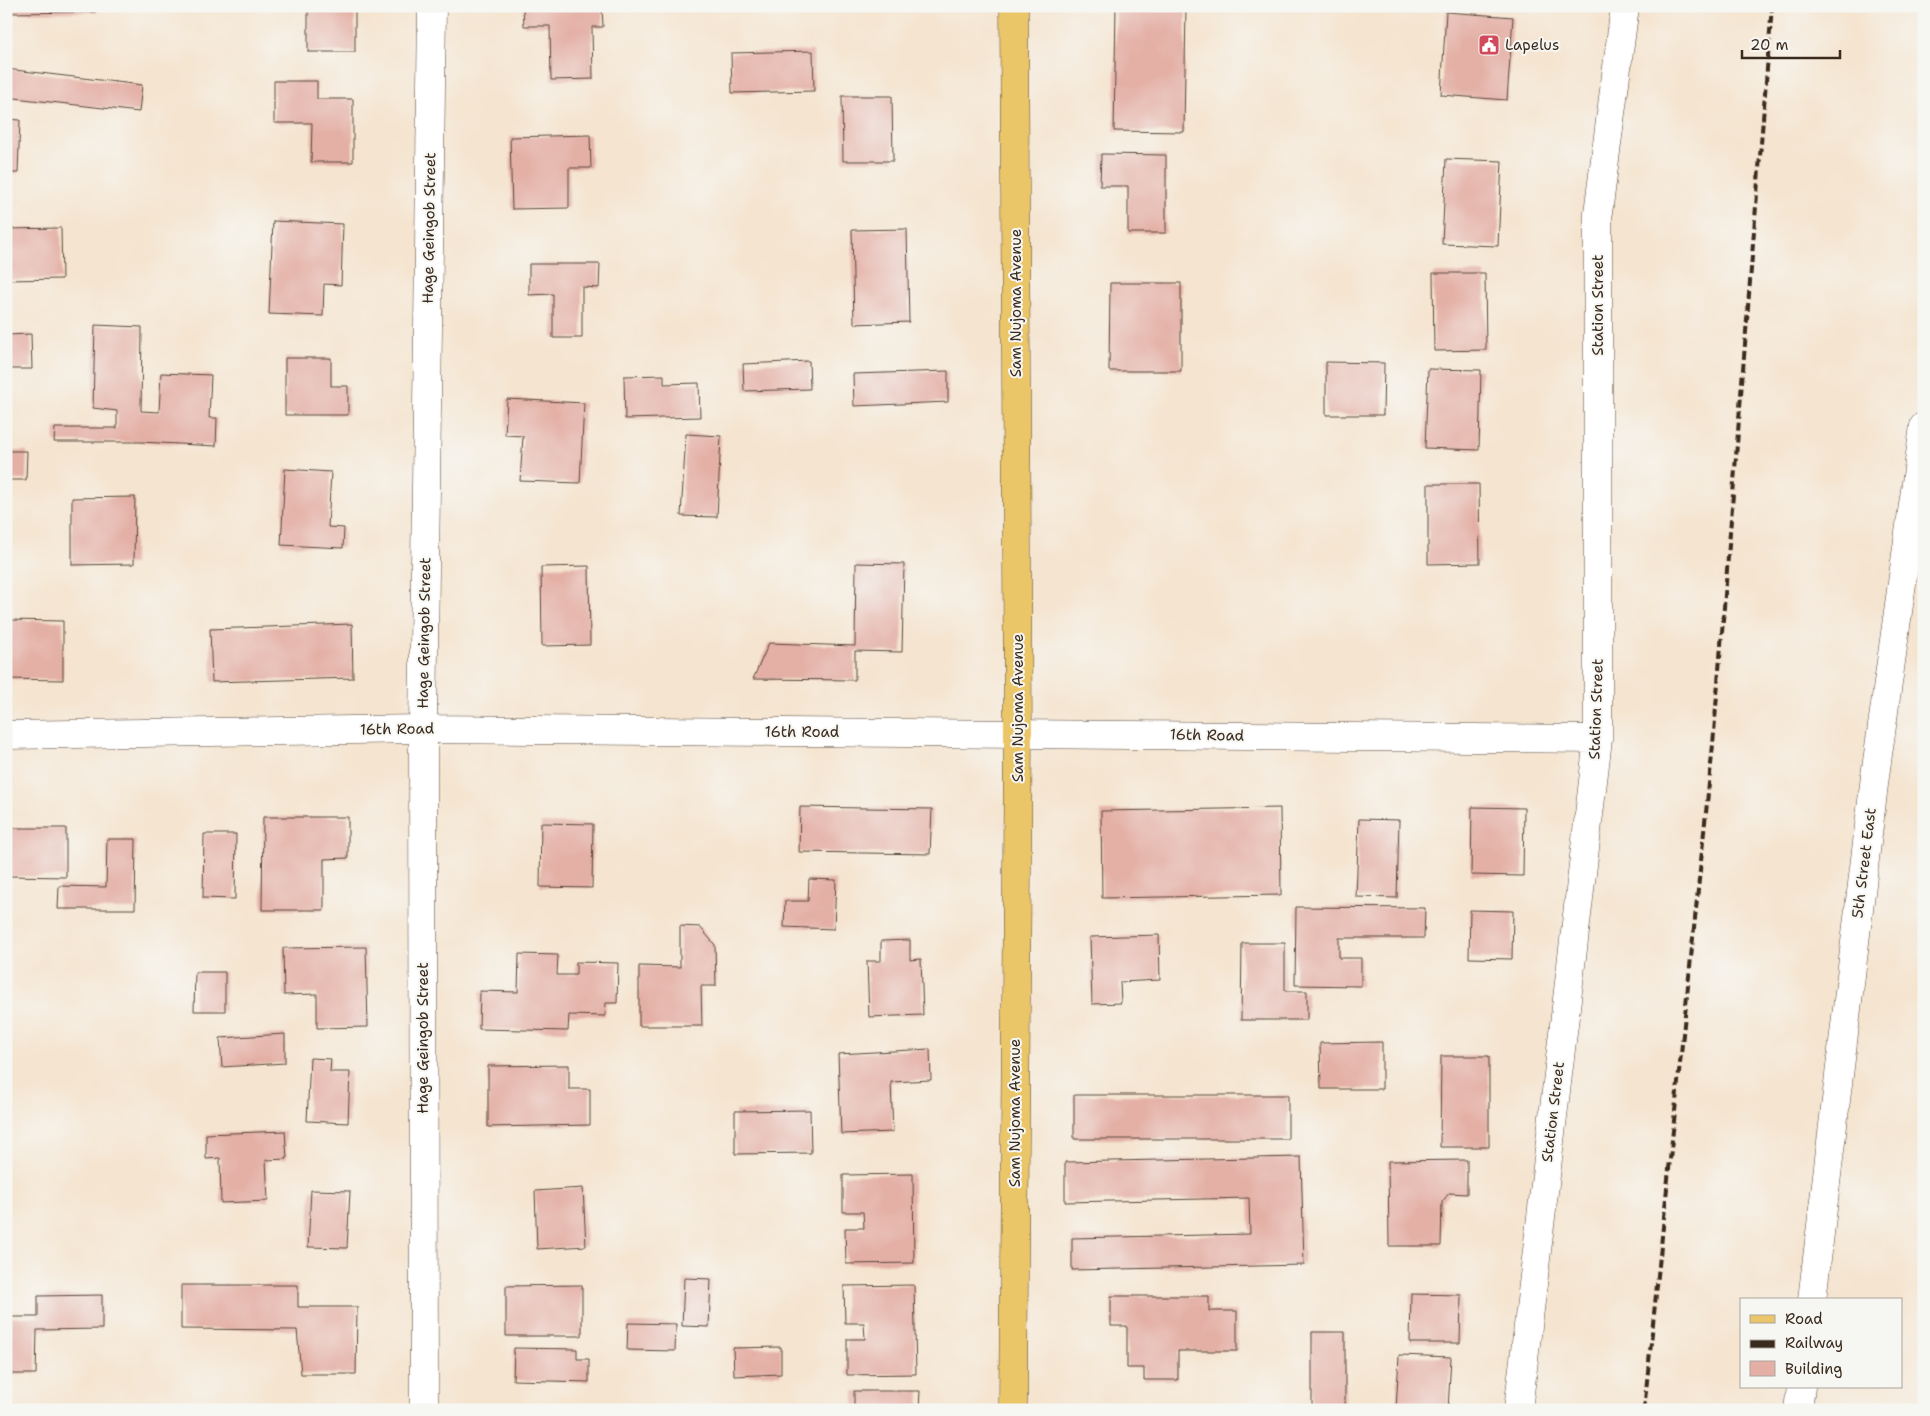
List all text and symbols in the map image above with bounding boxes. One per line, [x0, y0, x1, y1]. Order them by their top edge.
scale bar [1742, 28, 1840, 60]
public building icon: Lapelus [1477, 33, 1501, 57]
place label: Lapelus [1505, 35, 1559, 55]
text: 20 m [1750, 35, 1789, 55]
street label: Hage Geingob Street [418, 152, 440, 304]
street label: Sam Nujoma Avenue [1006, 229, 1026, 377]
street label: Station Street [1588, 254, 1608, 356]
street label: Hage Geingob Street [413, 557, 435, 709]
street label: Sam Nujoma Avenue [1008, 634, 1028, 782]
street label: Station Street [1584, 658, 1608, 760]
street label: 16th Road [360, 718, 435, 740]
street label: 16th Road [765, 722, 840, 742]
street label: 16th Road [1170, 724, 1245, 746]
street label: 5th Street East [1847, 807, 1881, 919]
street label: Hage Geingob Street [413, 962, 433, 1114]
street label: Sam Nujoma Avenue [1005, 1039, 1025, 1187]
street label: Station Street [1537, 1061, 1569, 1163]
legend [1740, 1298, 1902, 1388]
text: Road [1785, 1309, 1823, 1329]
text: Railway [1785, 1333, 1843, 1353]
text: Building [1785, 1359, 1842, 1379]

